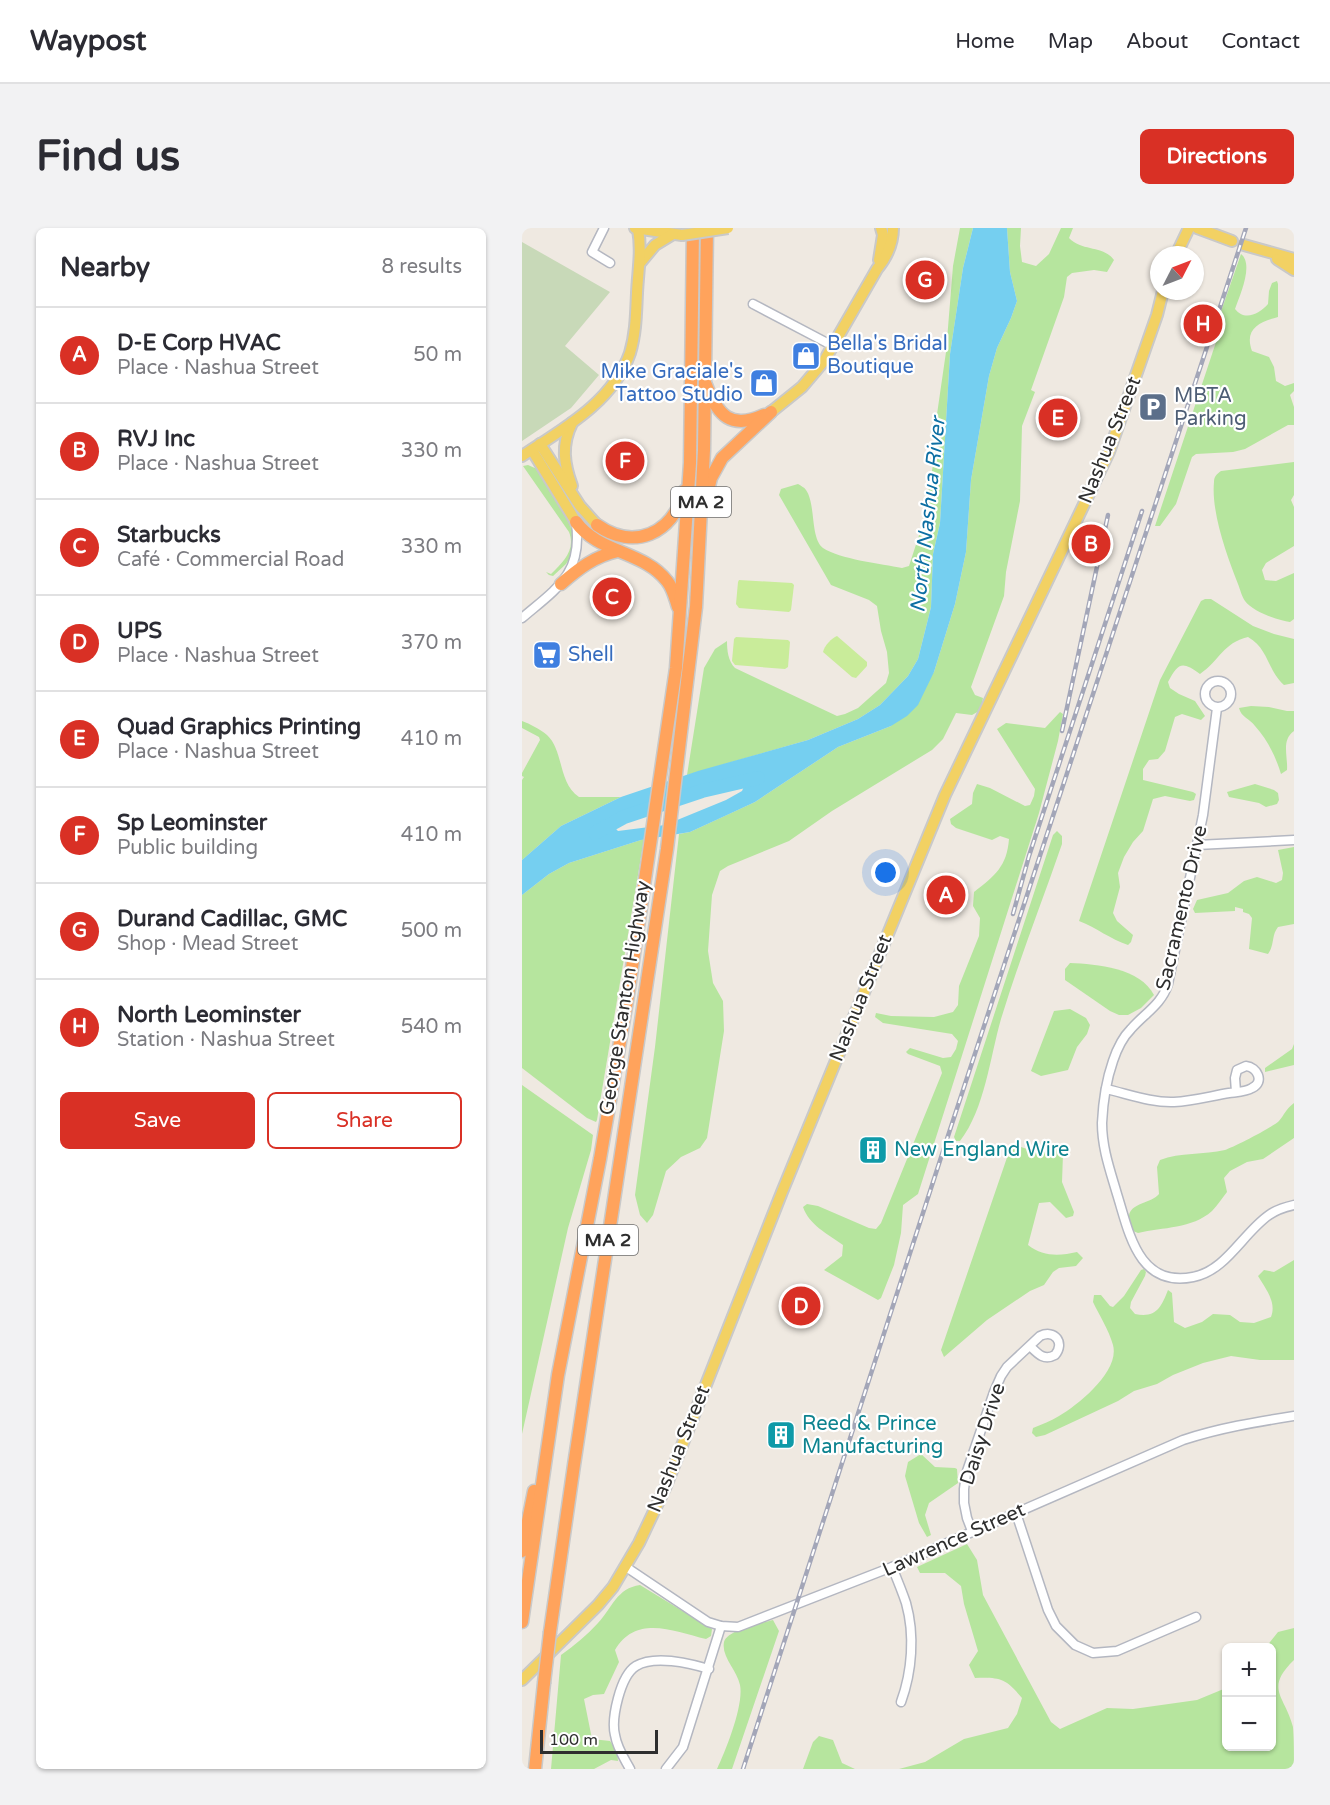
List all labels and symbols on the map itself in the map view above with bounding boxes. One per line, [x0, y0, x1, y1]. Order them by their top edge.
north arrow [1150, 246, 1204, 300]
pin: G [906, 257, 944, 302]
pin: H [1184, 302, 1222, 346]
place label: Bella's Bridal Boutique [827, 332, 948, 379]
shop icon: Bella's Bridal Boutique [790, 340, 822, 372]
place label: Mike Graciale's Tattoo Studio [600, 360, 743, 407]
shop icon: Mike Graciale's Tattoo Studio [748, 367, 780, 399]
street label: Nashua Street [1074, 373, 1147, 507]
place label: MBTA Parking [1174, 384, 1247, 431]
parking icon: MBTA Parking [1137, 391, 1169, 423]
pin: E [1038, 396, 1078, 441]
water label: North Nashua River [905, 413, 951, 614]
pin: F [606, 438, 644, 484]
road number: MA 2 [671, 487, 731, 517]
pin: B [1072, 522, 1110, 566]
pin: C [592, 574, 632, 620]
supermarket icon: Shell [531, 639, 563, 671]
place label: Shell [568, 643, 614, 667]
street label: Sacramento Drive [1151, 823, 1213, 993]
your location [871, 858, 900, 887]
pin: A [926, 872, 966, 918]
street label: George Stanton Highway [595, 879, 655, 1117]
street label: Nashua Street [825, 931, 898, 1065]
building icon: New England Wire [857, 1134, 889, 1166]
place label: New England Wire [894, 1138, 1069, 1162]
road number: MA 2 [578, 1225, 638, 1255]
pin: D [782, 1284, 820, 1328]
street label: Daisy Drive [955, 1380, 1011, 1488]
street label: Nashua Street [643, 1382, 716, 1516]
place label: Reed & Prince Manufacturing [802, 1412, 943, 1459]
building icon: Reed & Prince Manufacturing [765, 1419, 797, 1451]
street label: Lawrence Street [879, 1498, 1029, 1582]
scale bar [540, 1727, 658, 1754]

